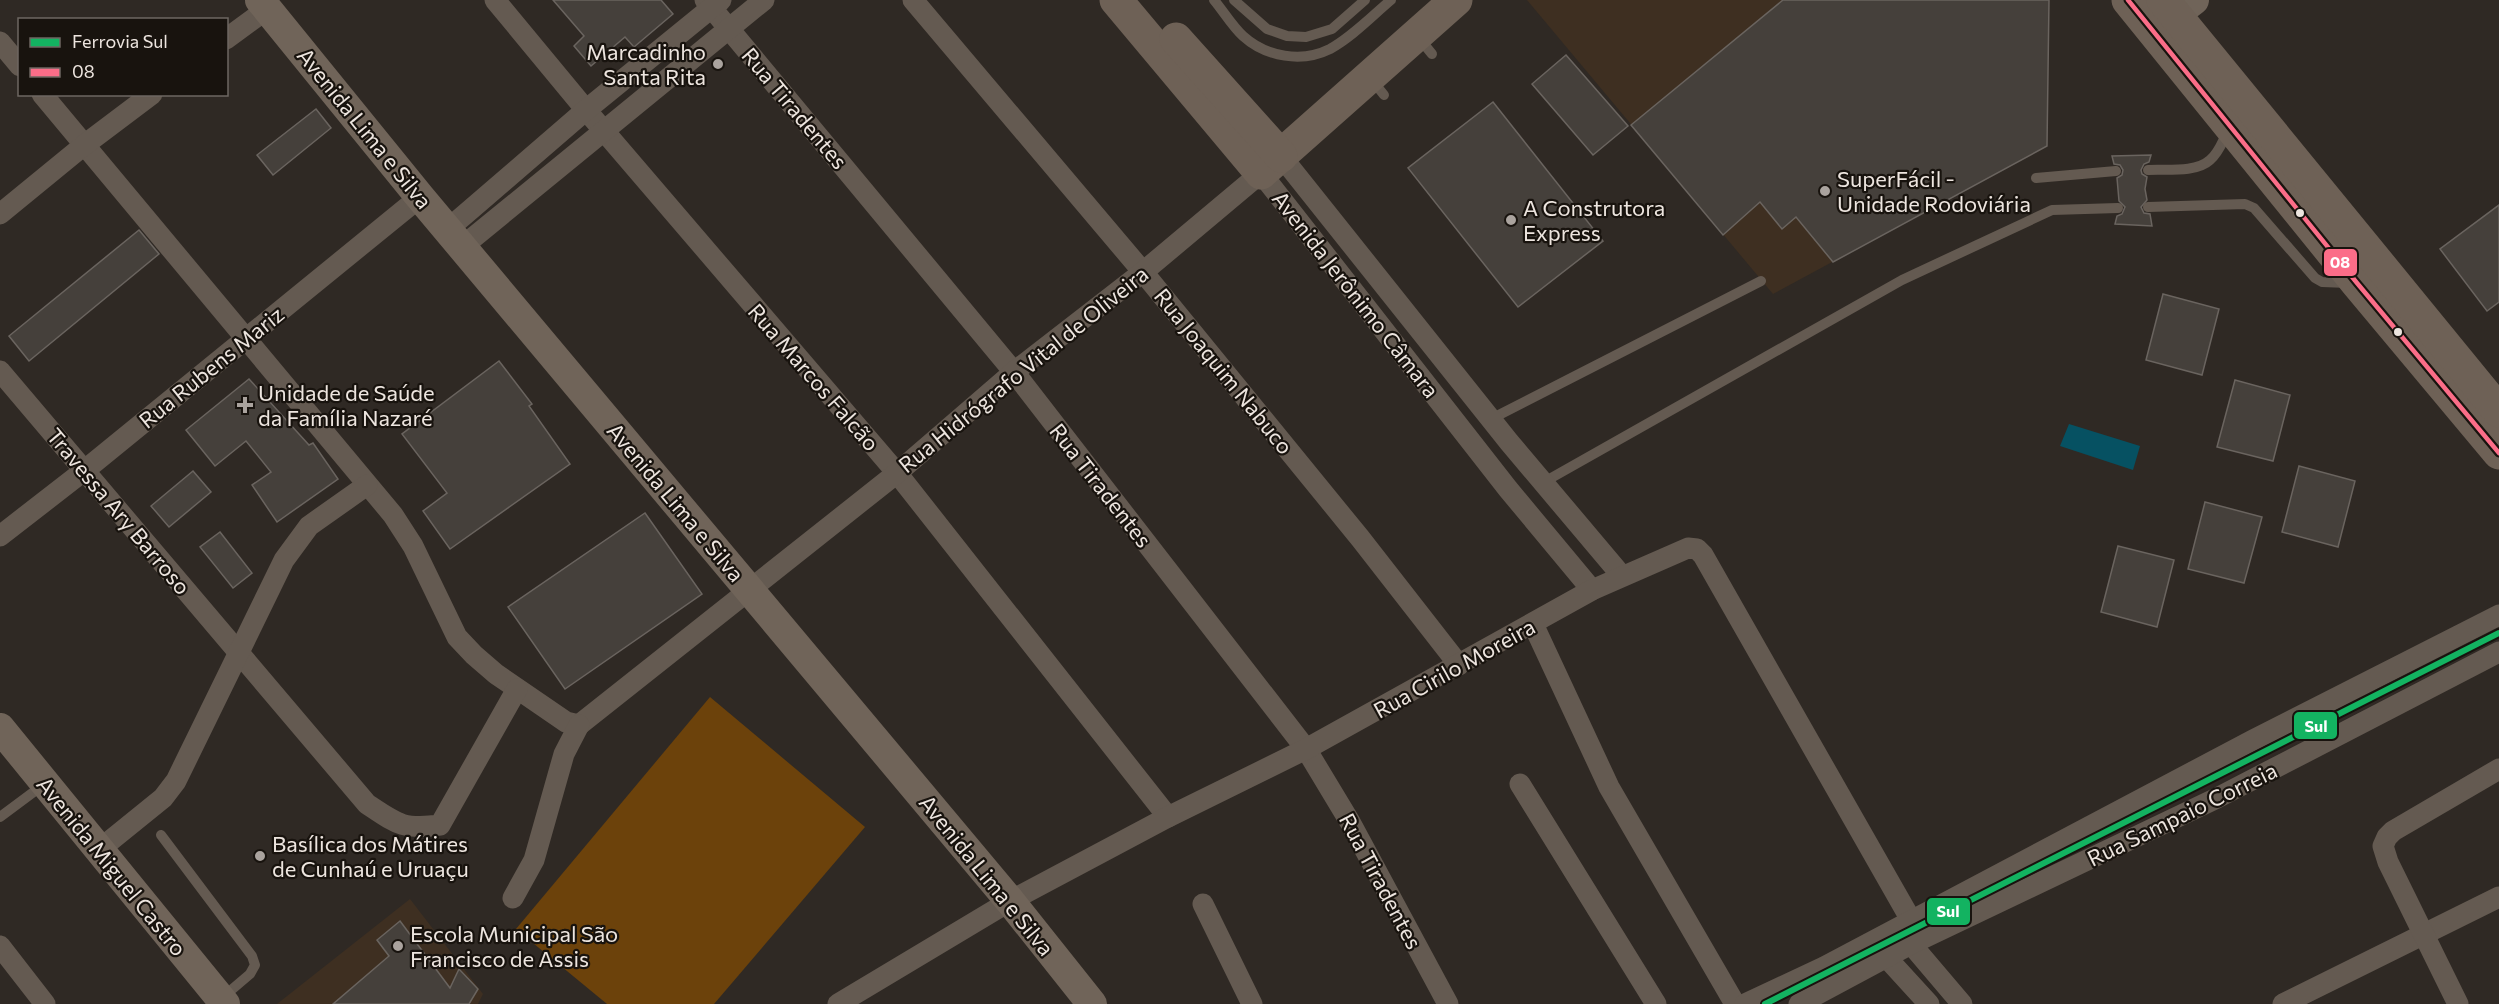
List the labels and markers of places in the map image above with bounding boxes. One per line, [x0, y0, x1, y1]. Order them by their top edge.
place label: Marcadinho Santa Rita [586, 38, 706, 90]
marker: Marcadinho Santa Rita [711, 57, 725, 71]
place label: SuperFácil - Unidade Rodoviária [1837, 165, 2031, 217]
marker: SuperFácil - Unidade Rodoviária [1818, 184, 1832, 198]
place label: A Construtora Express [1523, 194, 1665, 246]
unlabelled marker [2294, 207, 2306, 219]
marker: A Construtora Express [1504, 213, 1518, 227]
unlabelled marker [2392, 326, 2404, 338]
place label: Unidade de Saúde da Família Nazaré [258, 379, 435, 431]
marker: Unidade de Saúde da Família Nazaré [236, 396, 254, 414]
place label: Basílica dos Mátires de Cunhaú e Uruaçu [272, 830, 469, 882]
marker: Basílica dos Mátires de Cunhaú e Uruaçu [253, 849, 267, 863]
place label: Escola Municipal São Francisco de Assis [410, 920, 618, 972]
marker: Escola Municipal São Francisco de Assis [391, 939, 405, 953]

